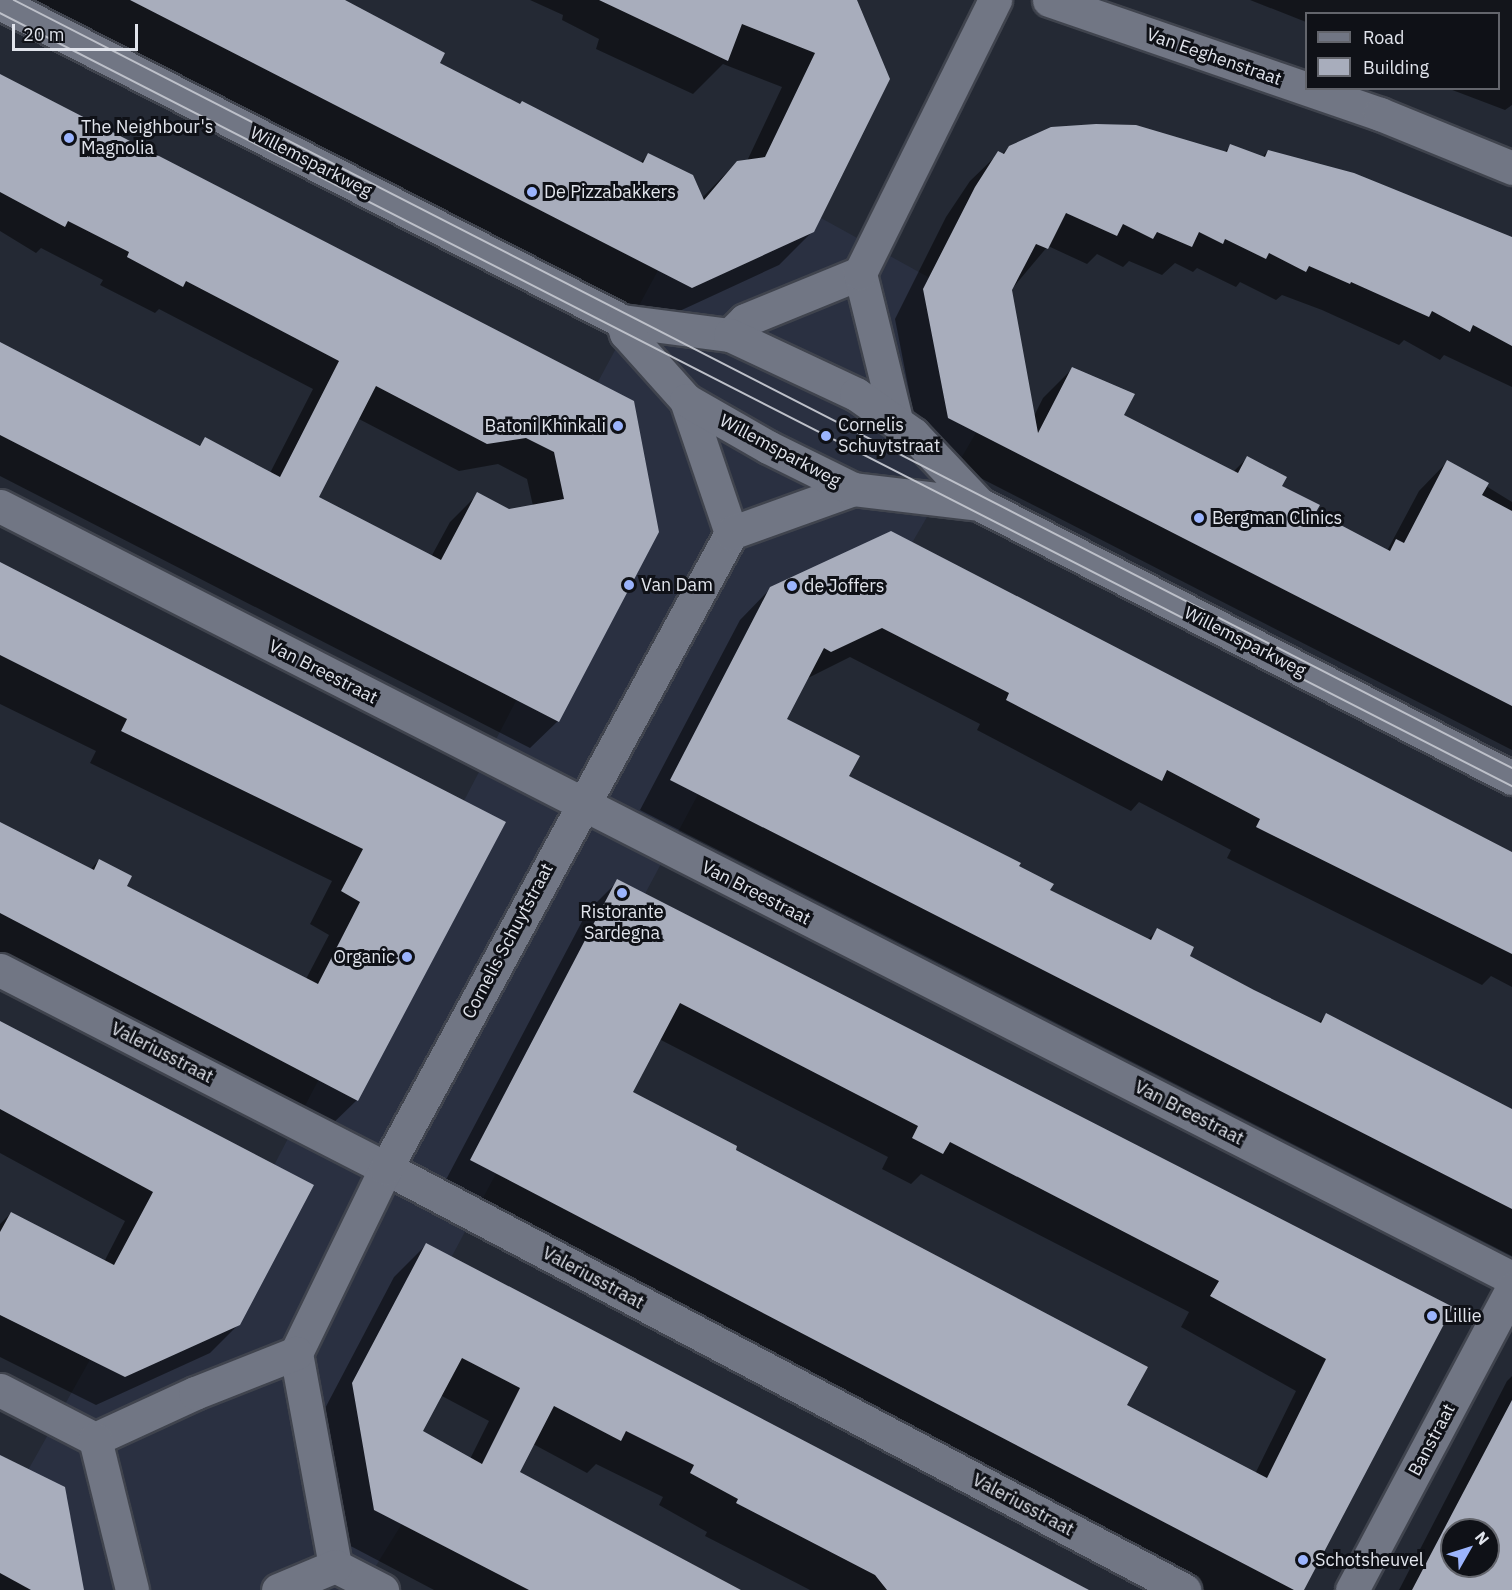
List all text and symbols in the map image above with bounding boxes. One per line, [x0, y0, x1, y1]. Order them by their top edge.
scale bar [15, 12, 141, 50]
legend [1305, 12, 1500, 90]
text: 20 m [23, 23, 65, 46]
street label: Van Eeghenstraat [1144, 24, 1284, 90]
text: Road [1363, 26, 1404, 49]
text: Building [1363, 56, 1429, 79]
place label: The Neighbour's Magnolia [81, 117, 213, 160]
street label: Willemsparkweg [246, 122, 376, 202]
marker: The Neighbour's Magnolia [62, 131, 76, 145]
place label: De Pizzabakkers [544, 181, 676, 203]
marker: De Pizzabakkers [525, 185, 539, 199]
street label: Willemsparkweg [716, 410, 844, 492]
place label: Batoni Khinkali [485, 415, 606, 437]
place label: Cornelis Schuytstraat [838, 415, 940, 458]
marker: Batoni Khinkali [611, 419, 625, 433]
marker: Cornelis Schuytstraat [819, 429, 833, 443]
place label: Bergman Clinics [1212, 507, 1342, 529]
marker: Bergman Clinics [1190, 509, 1208, 527]
place label: Van Dam [641, 574, 713, 596]
place label: de Joffers [804, 575, 885, 597]
marker: Van Dam [622, 578, 636, 592]
marker: de Joffers [785, 579, 799, 593]
street label: Willemsparkweg [1180, 602, 1310, 682]
street label: Van Breestraat [265, 635, 381, 709]
street label: Van Breestraat [698, 856, 814, 930]
street label: Cornelis Schuytstraat [458, 860, 558, 1022]
marker: Ristorante Sardegna [615, 886, 629, 900]
place label: Ristorante Sardegna [580, 902, 664, 944]
place label: Organic [333, 946, 395, 968]
marker: Organic [400, 950, 414, 964]
street label: Valeriusstraat [107, 1018, 217, 1088]
street label: Van Breestraat [1131, 1076, 1247, 1150]
street label: Valeriusstraat [539, 1242, 647, 1314]
place label: Lillie [1444, 1305, 1482, 1327]
marker: Lillie [1425, 1309, 1439, 1323]
street label: Banstraat [1404, 1400, 1460, 1480]
street label: Valeriusstraat [969, 1469, 1077, 1541]
north arrow [1440, 1518, 1500, 1578]
text: N [1471, 1527, 1494, 1549]
place label: Schotsheuvel [1315, 1549, 1424, 1571]
marker: Schotsheuvel [1296, 1553, 1310, 1567]

